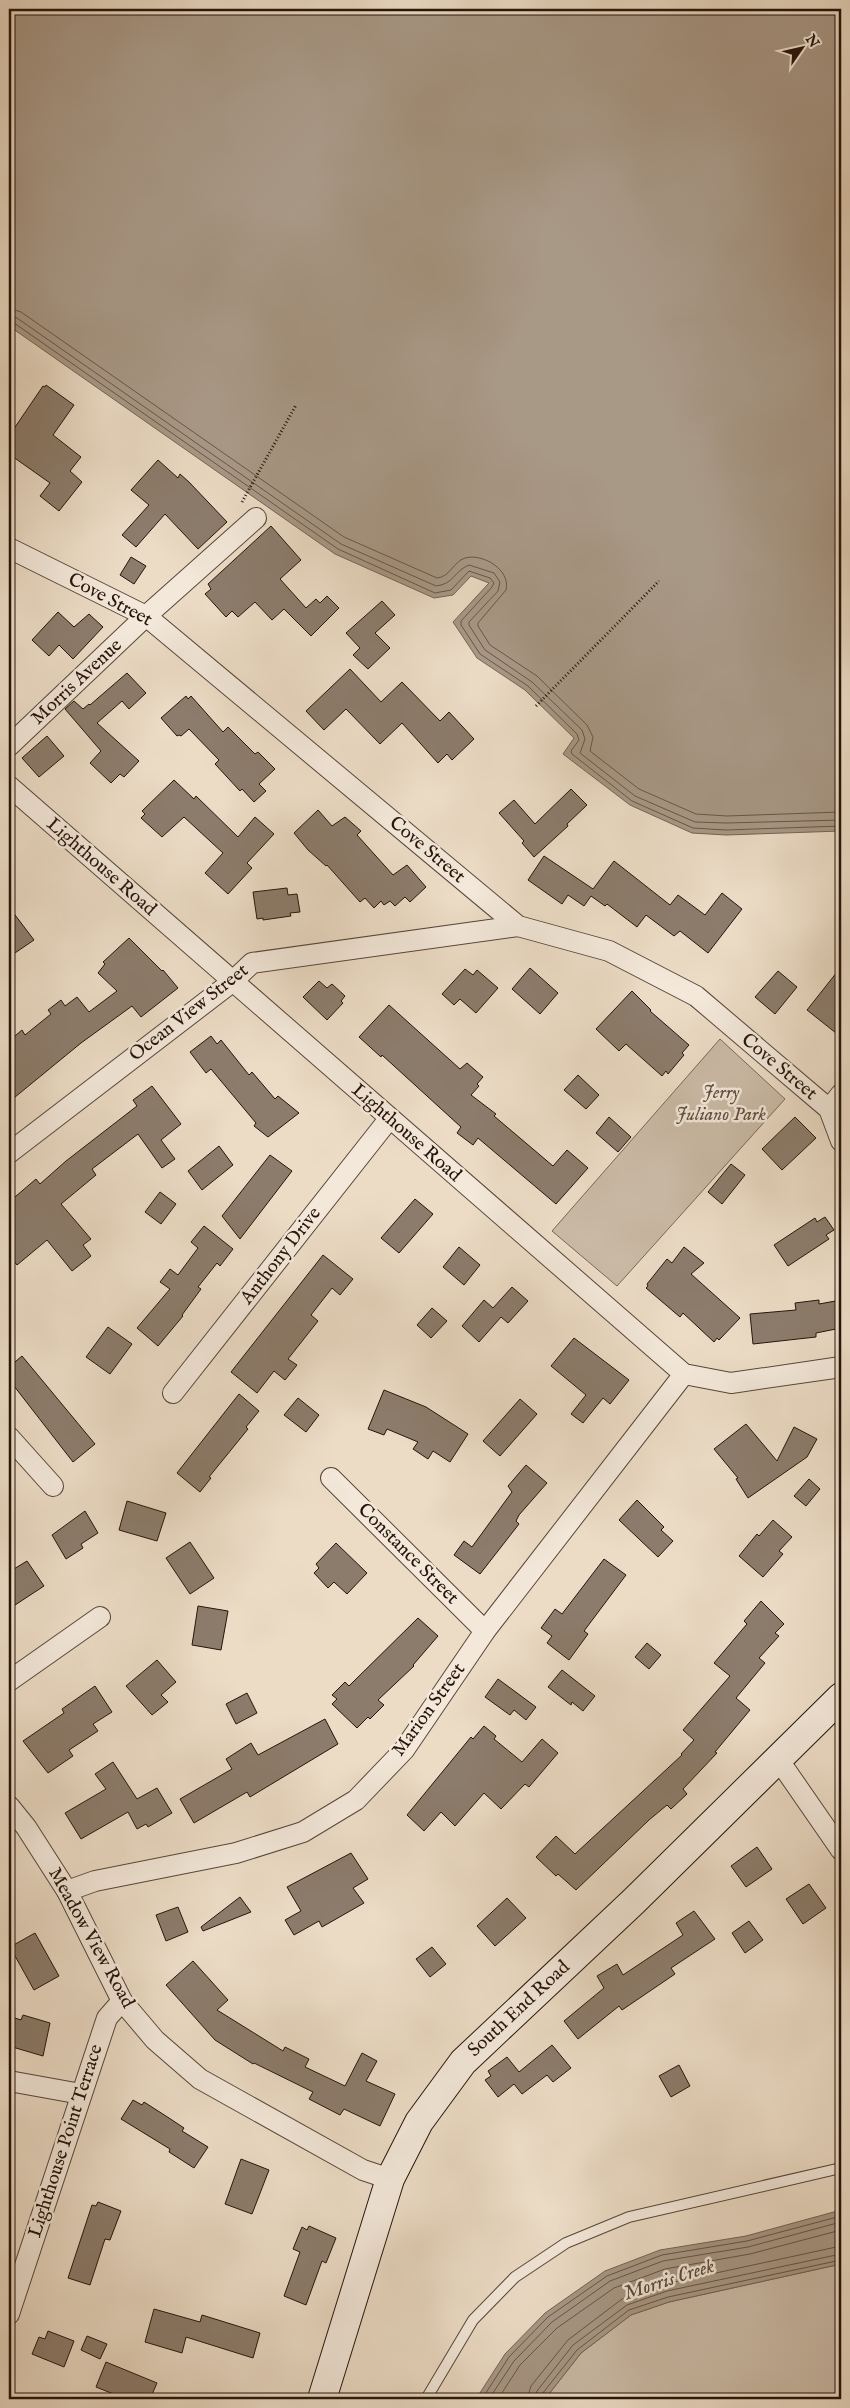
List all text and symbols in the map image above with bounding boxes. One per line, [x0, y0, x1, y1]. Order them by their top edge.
north arrow [778, 22, 828, 72]
text: N [801, 30, 823, 51]
street label: Cove Street [64, 568, 157, 632]
street label: Morris Avenue [26, 634, 128, 730]
street label: Cove Street [384, 811, 470, 889]
street label: Lighthouse Road [41, 813, 162, 922]
street label: Ocean View Street [124, 959, 254, 1067]
street label: Cove Street [736, 1028, 822, 1106]
street label: Lighthouse Road [346, 1079, 467, 1188]
park label: Jerry Juliano Park [676, 1081, 766, 1127]
street label: Anthony Drive [235, 1202, 327, 1310]
street label: Constance Street [352, 1498, 464, 1610]
street label: Marion Street [387, 1658, 471, 1761]
street label: Meadow View Road [42, 1863, 140, 2013]
street label: South End Road [463, 1955, 576, 2062]
street label: Lighthouse Point Terrace [23, 2041, 109, 2241]
water label: Morris Creek [620, 2254, 718, 2306]

